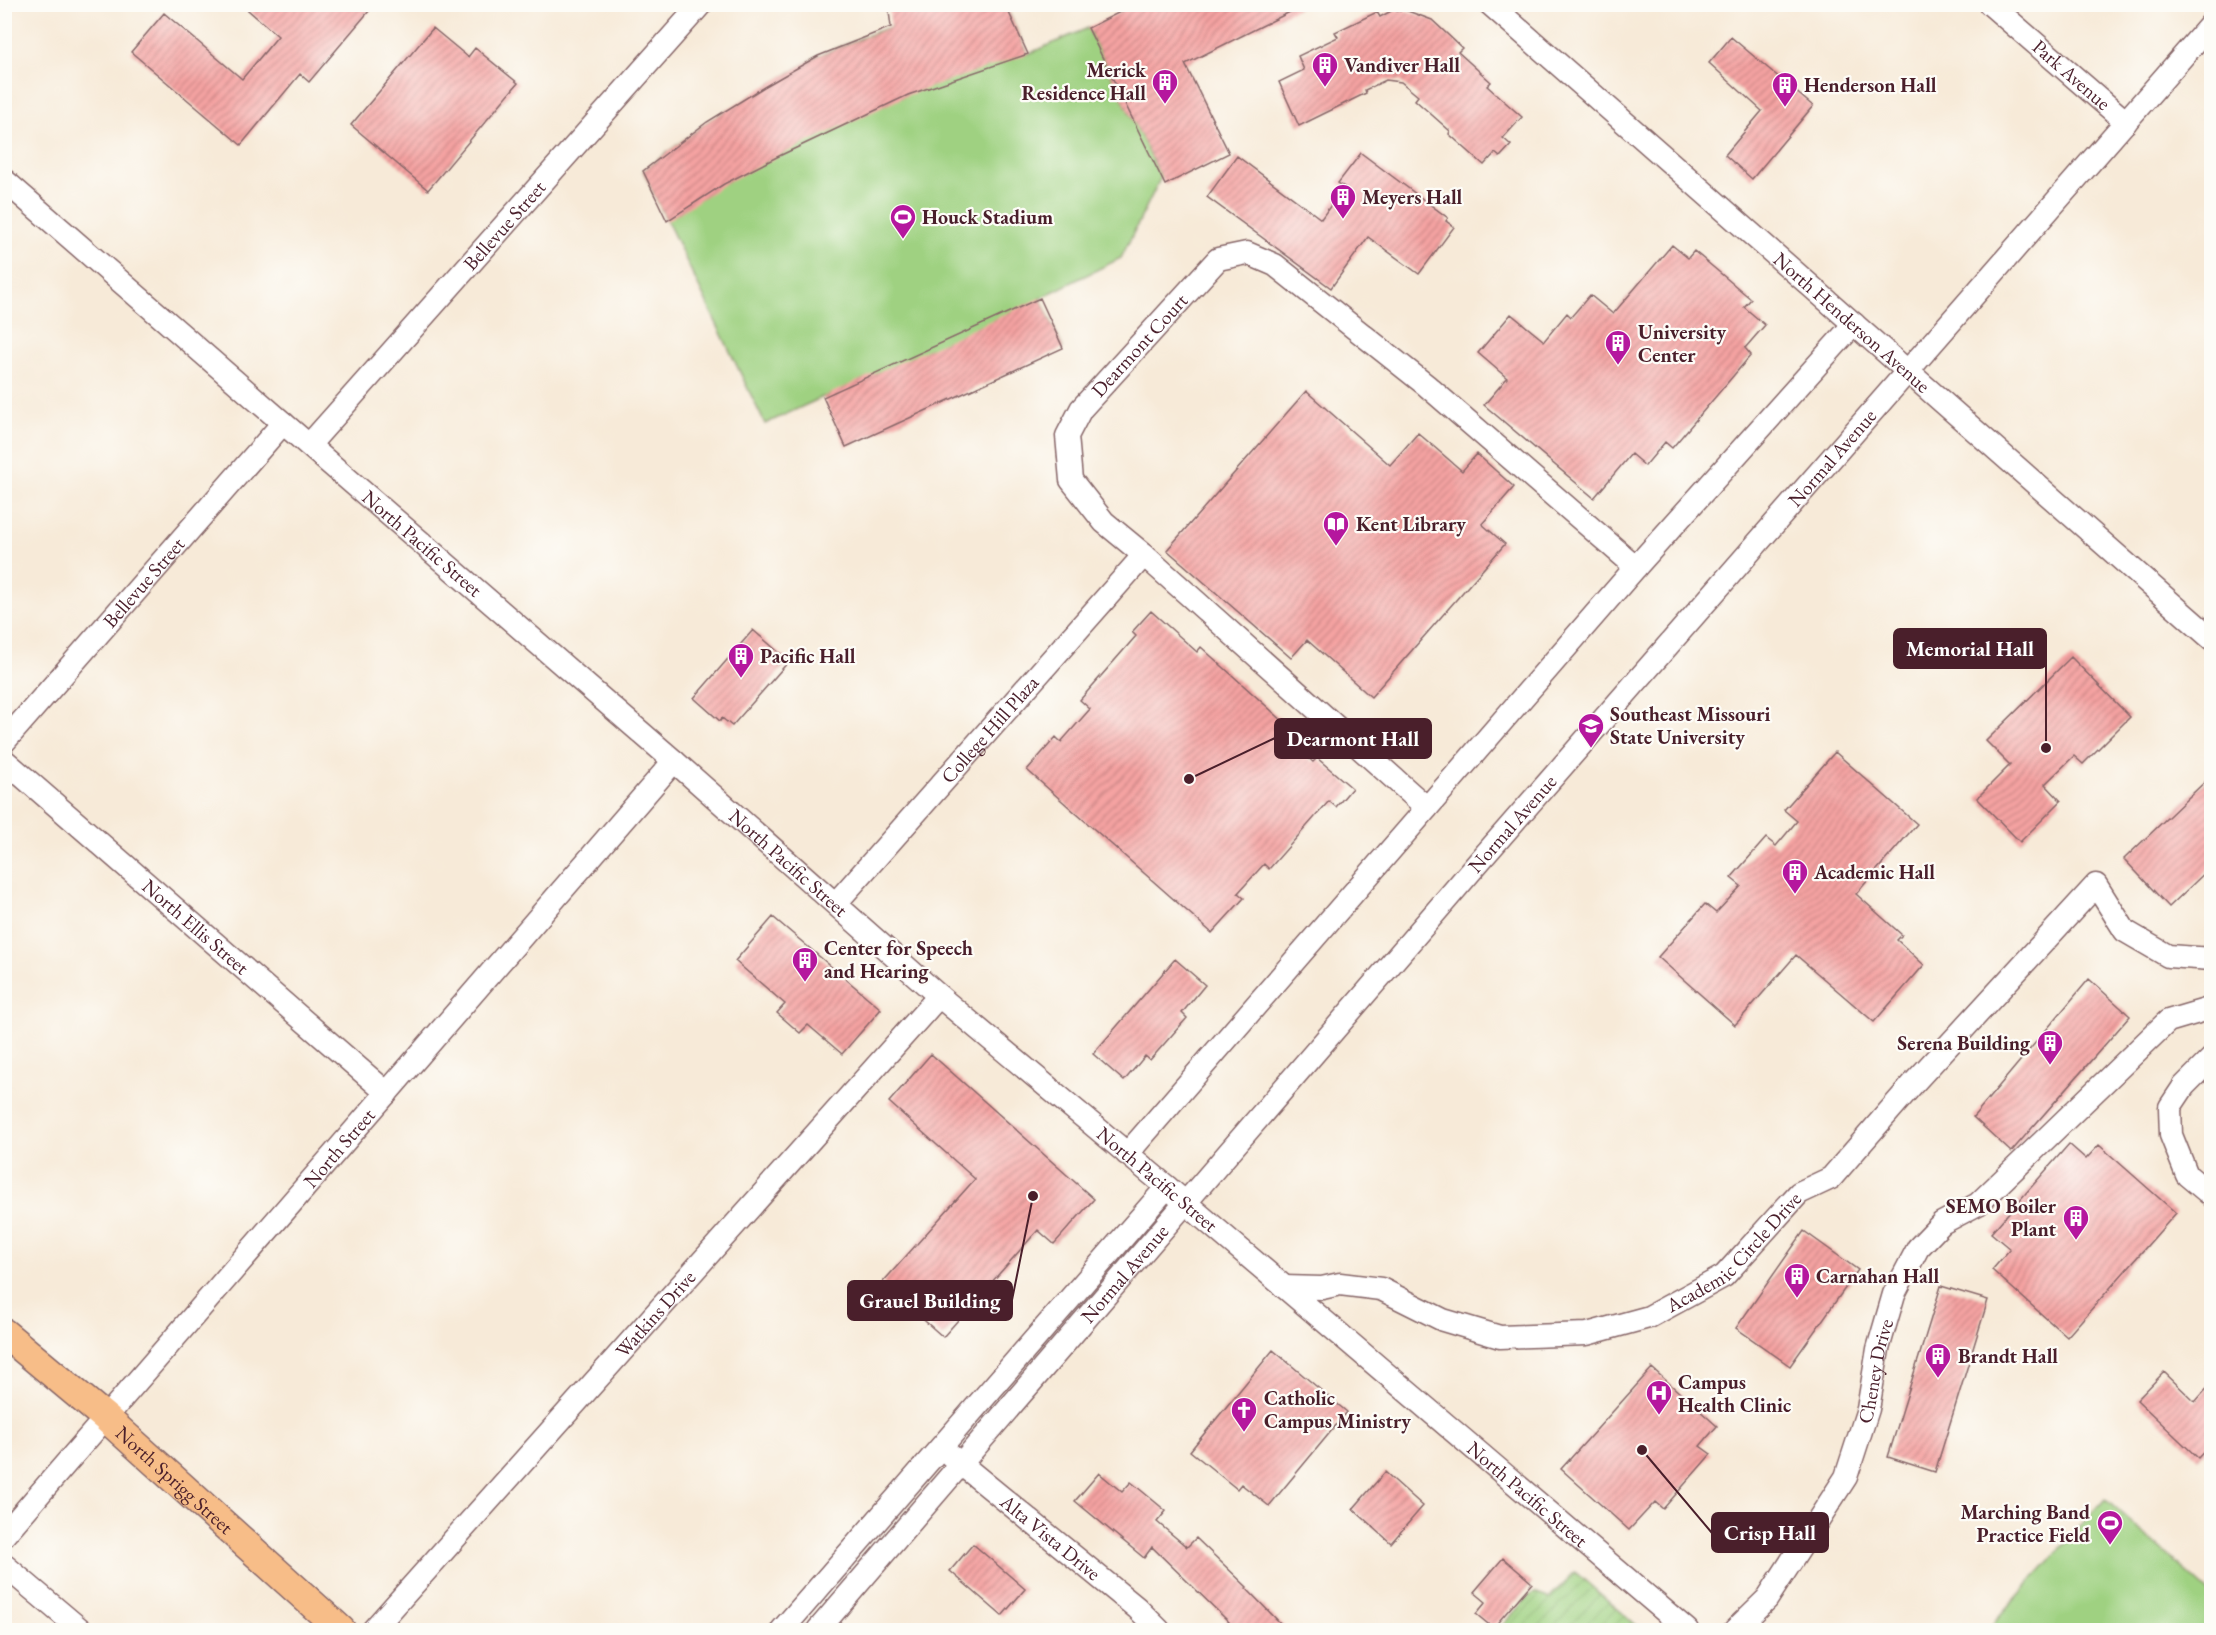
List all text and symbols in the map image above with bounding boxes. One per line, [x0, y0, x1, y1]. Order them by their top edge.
street label: Park Avenue [2027, 34, 2116, 116]
building icon: Vandiver Hall [1310, 50, 1340, 88]
place label: Vandiver Hall [1344, 52, 1460, 78]
place label: Merick Residence Hall [1022, 57, 1147, 106]
building icon: Merick Residence Hall [1150, 67, 1180, 105]
building icon: Henderson Hall [1770, 70, 1800, 108]
place label: Henderson Hall [1804, 72, 1937, 98]
street label: Bellevue Street [457, 174, 552, 276]
building icon: Meyers Hall [1328, 182, 1358, 220]
place label: Meyers Hall [1362, 184, 1463, 210]
sports icon: Houck Stadium [888, 202, 918, 240]
place label: Houck Stadium [922, 204, 1053, 230]
street label: North Henderson Avenue [1768, 246, 1936, 398]
street label: Dearmont Court [1085, 287, 1194, 402]
place label: University Center [1638, 319, 1726, 368]
building icon: University Center [1603, 328, 1633, 366]
street label: Normal Avenue [1782, 403, 1882, 512]
street label: North Pacific Street [357, 484, 488, 603]
library icon: Kent Library [1321, 509, 1351, 547]
place label: Kent Library [1356, 511, 1466, 537]
street label: Bellevue Street [97, 531, 191, 633]
callout: Memorial Hall [1894, 629, 2046, 668]
text: Memorial Hall [1906, 635, 2034, 662]
building icon: Pacific Hall [726, 641, 756, 679]
place label: Pacific Hall [760, 643, 856, 669]
street label: College Hill Plaza [935, 670, 1044, 789]
place label: Southeast Missouri State University [1610, 701, 1770, 750]
school or university icon: Southeast Missouri State University [1576, 711, 1606, 749]
callout: Dearmont Hall [1275, 719, 1431, 758]
text: Dearmont Hall [1287, 725, 1419, 752]
street label: Normal Avenue [1462, 769, 1562, 878]
street label: North Pacific Street [724, 803, 854, 923]
building icon: Academic Hall [1780, 857, 1810, 895]
place label: Academic Hall [1813, 859, 1935, 885]
street label: North Ellis Street [137, 873, 255, 981]
place label: Center for Speech and Hearing [824, 935, 973, 984]
building icon: Center for Speech and Hearing [790, 945, 820, 983]
building icon: Serena Building [2035, 1028, 2065, 1066]
place label: Serena Building [1897, 1030, 2031, 1056]
street label: North Street [298, 1102, 381, 1193]
street label: North Pacific Street [1091, 1121, 1224, 1238]
street label: Academic Circle Drive [1661, 1186, 1807, 1319]
place label: SEMO Boiler Plant [1946, 1193, 2057, 1242]
building icon: SEMO Boiler Plant [2061, 1203, 2091, 1241]
street label: Normal Avenue [1075, 1219, 1174, 1329]
building icon: Carnahan Hall [1782, 1261, 1812, 1299]
place label: Carnahan Hall [1816, 1263, 1940, 1289]
street label: Watkins Drive [609, 1264, 701, 1363]
callout: Grauel Building [848, 1281, 1012, 1320]
text: Grauel Building [860, 1287, 1001, 1314]
street label: Cheney Drive [1851, 1315, 1899, 1427]
building icon: Brandt Hall [1923, 1341, 1953, 1379]
place label: Brandt Hall [1958, 1343, 2058, 1369]
place label: Campus Health Clinic [1678, 1369, 1791, 1418]
hospital icon: Campus Health Clinic [1644, 1378, 1674, 1416]
place label: Catholic Campus Ministry [1264, 1385, 1411, 1434]
church icon: Catholic Campus Ministry [1229, 1395, 1259, 1433]
street label: North Sprigg Street [110, 1420, 239, 1540]
street label: North Pacific Street [1462, 1435, 1594, 1553]
street label: Alta Vista Drive [994, 1488, 1106, 1586]
place label: Marching Band Practice Field [1960, 1499, 2090, 1548]
sports icon: Marching Band Practice Field [2095, 1508, 2125, 1546]
callout: Crisp Hall [1712, 1513, 1828, 1552]
text: Crisp Hall [1724, 1519, 1816, 1546]

